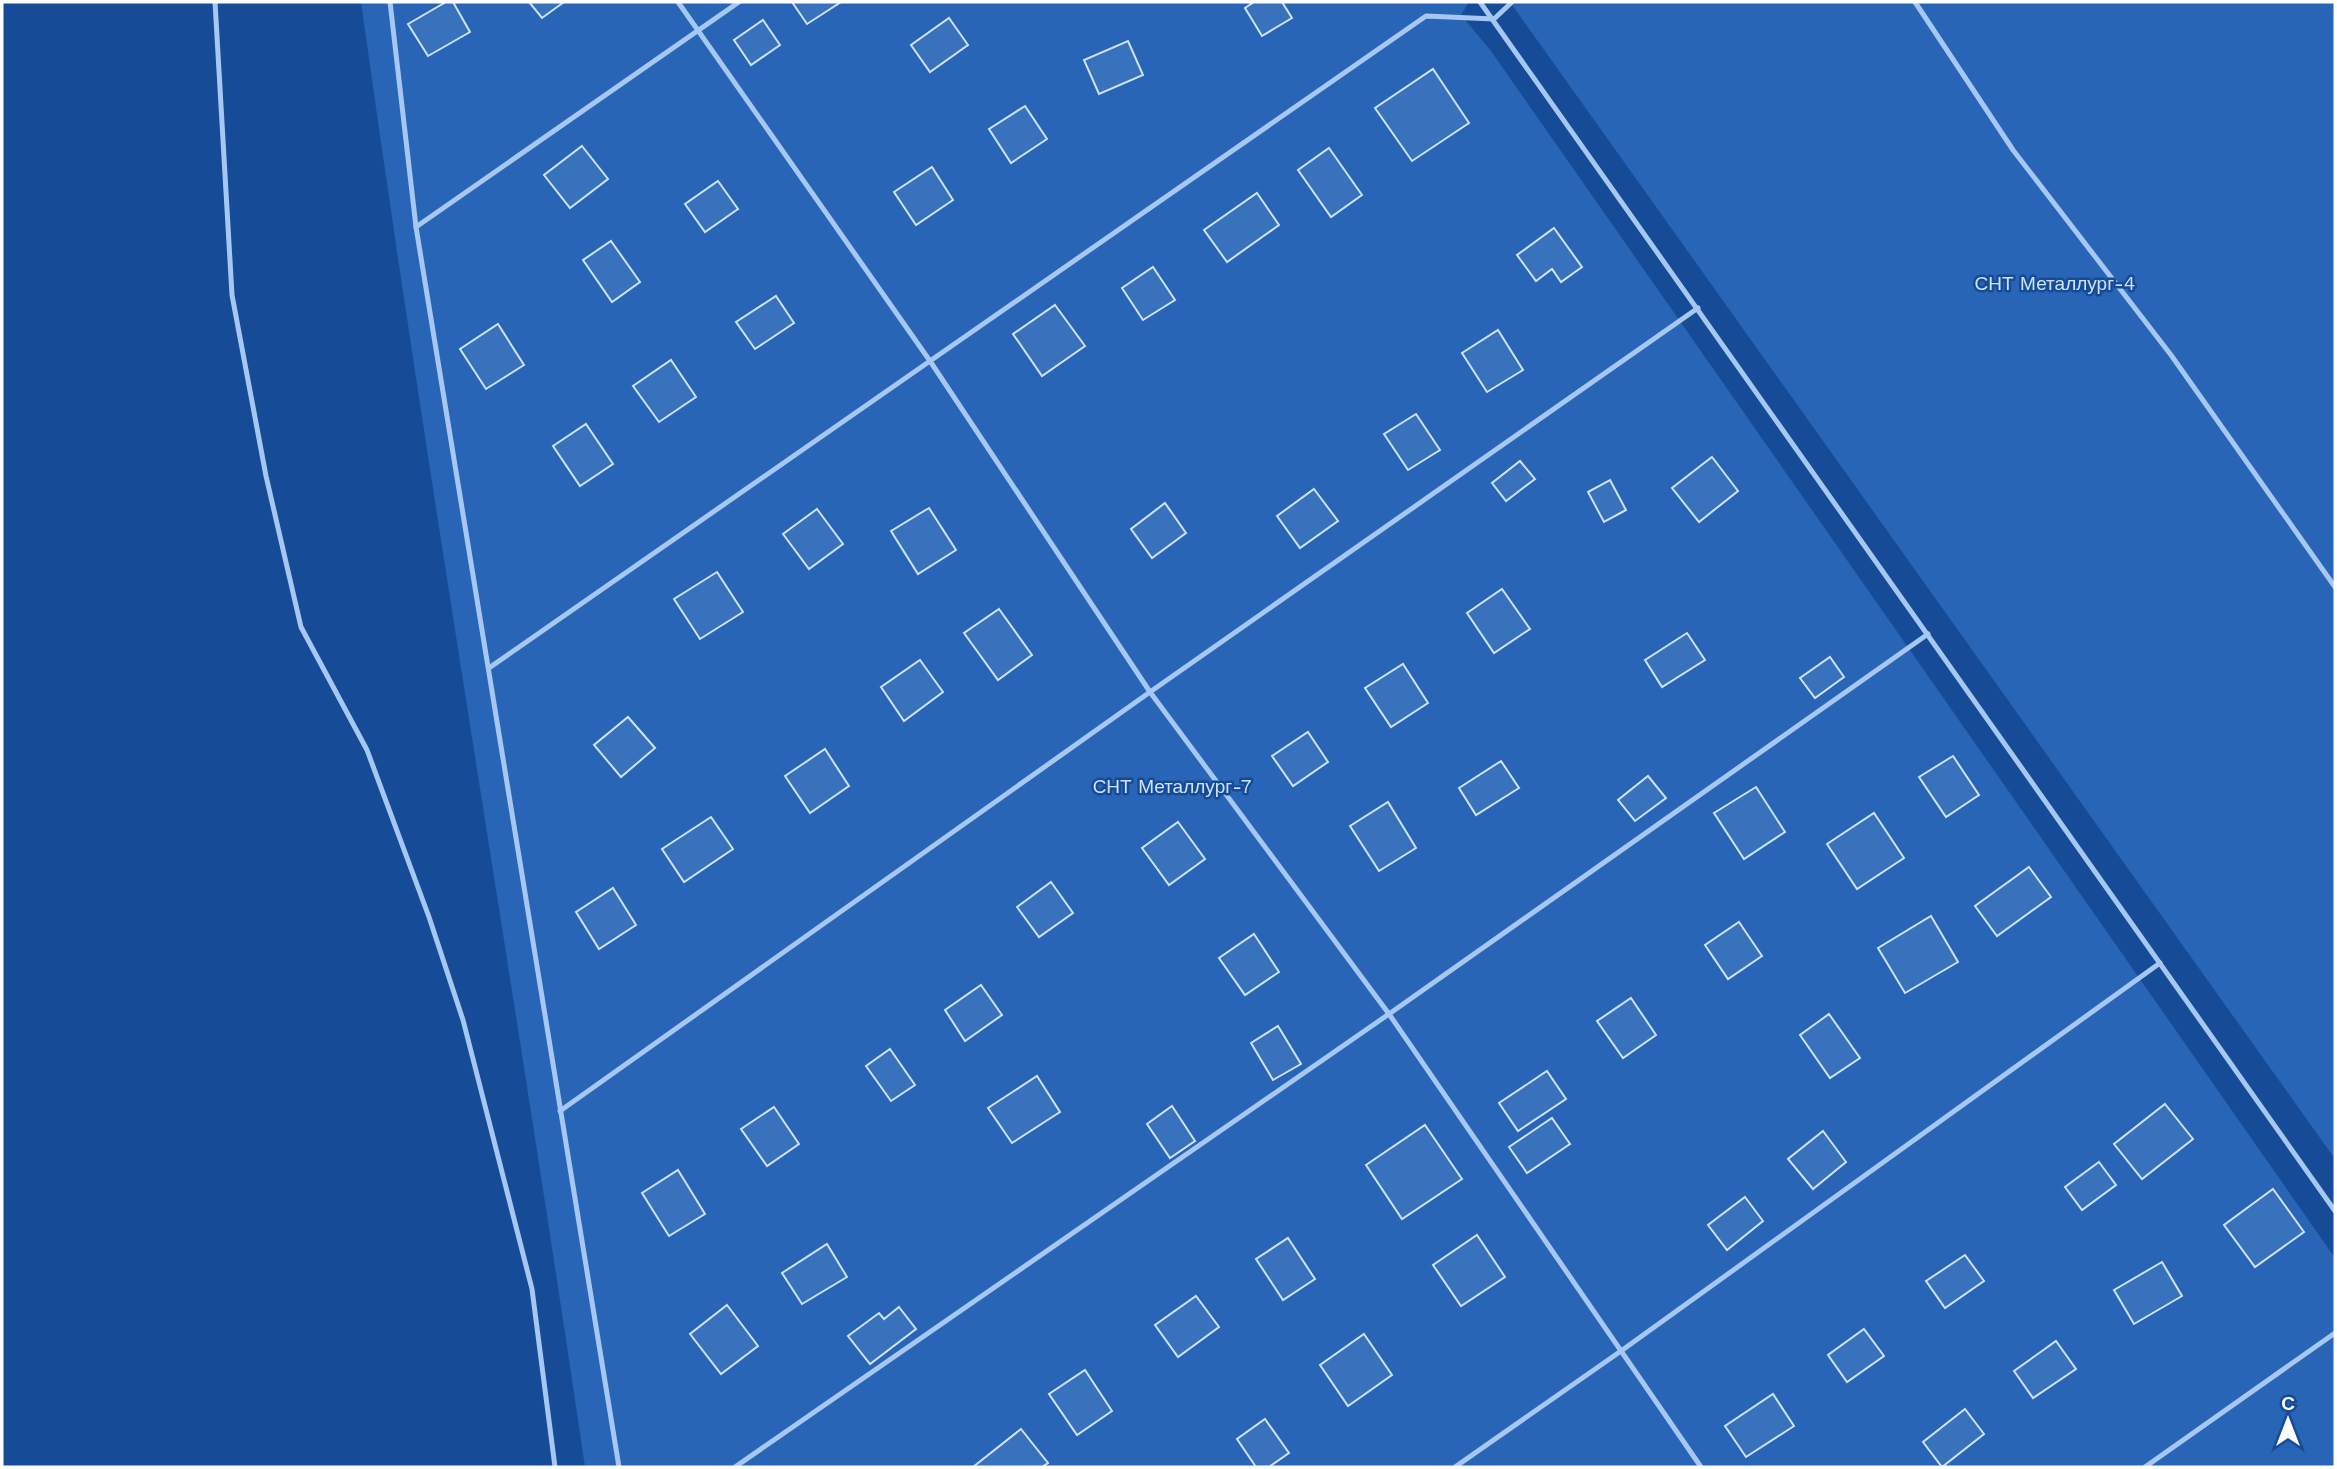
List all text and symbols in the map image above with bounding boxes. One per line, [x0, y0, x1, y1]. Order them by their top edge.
park label: СНТ Металлург-4 [1975, 272, 2135, 295]
park label: СНТ Металлург-7 [1093, 775, 1251, 798]
north arrow [2253, 1385, 2323, 1455]
text: С [2281, 1392, 2295, 1415]

